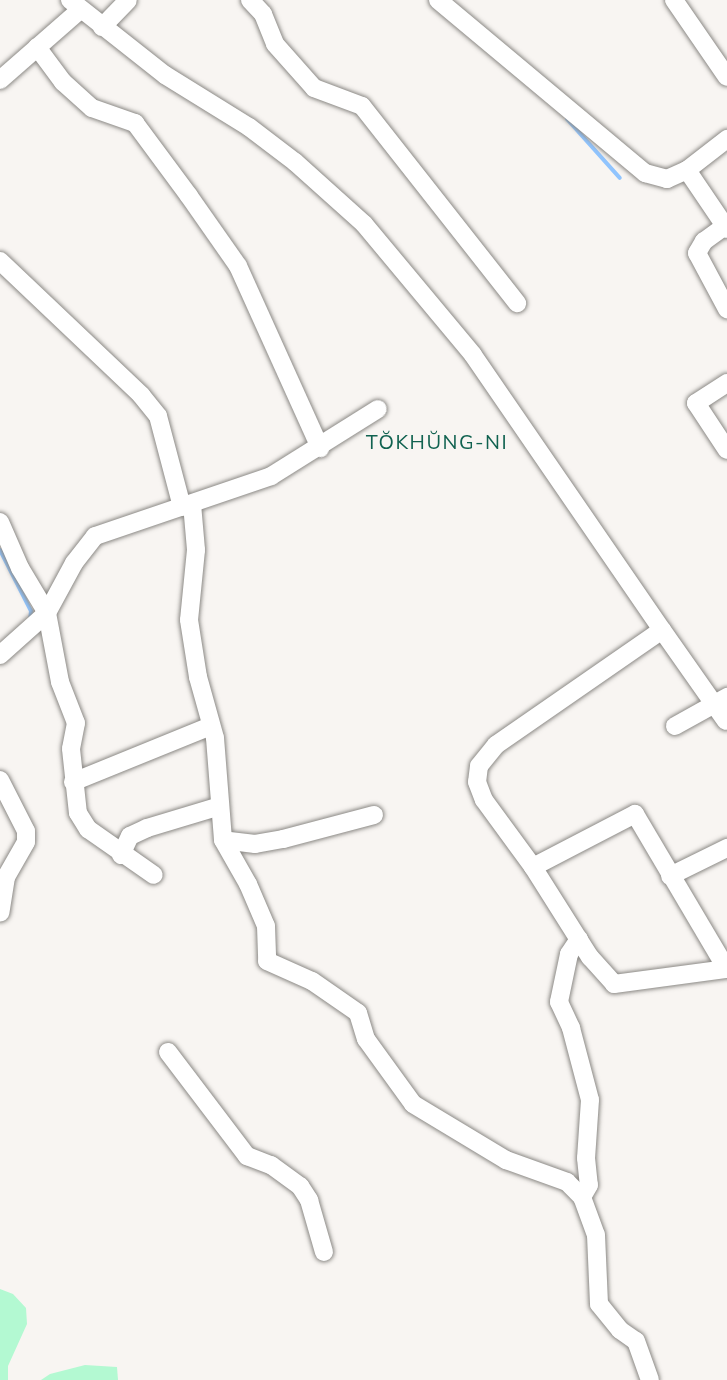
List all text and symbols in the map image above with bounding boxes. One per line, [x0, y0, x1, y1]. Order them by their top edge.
district label: TŎKHŬNG-NI [366, 429, 508, 453]

